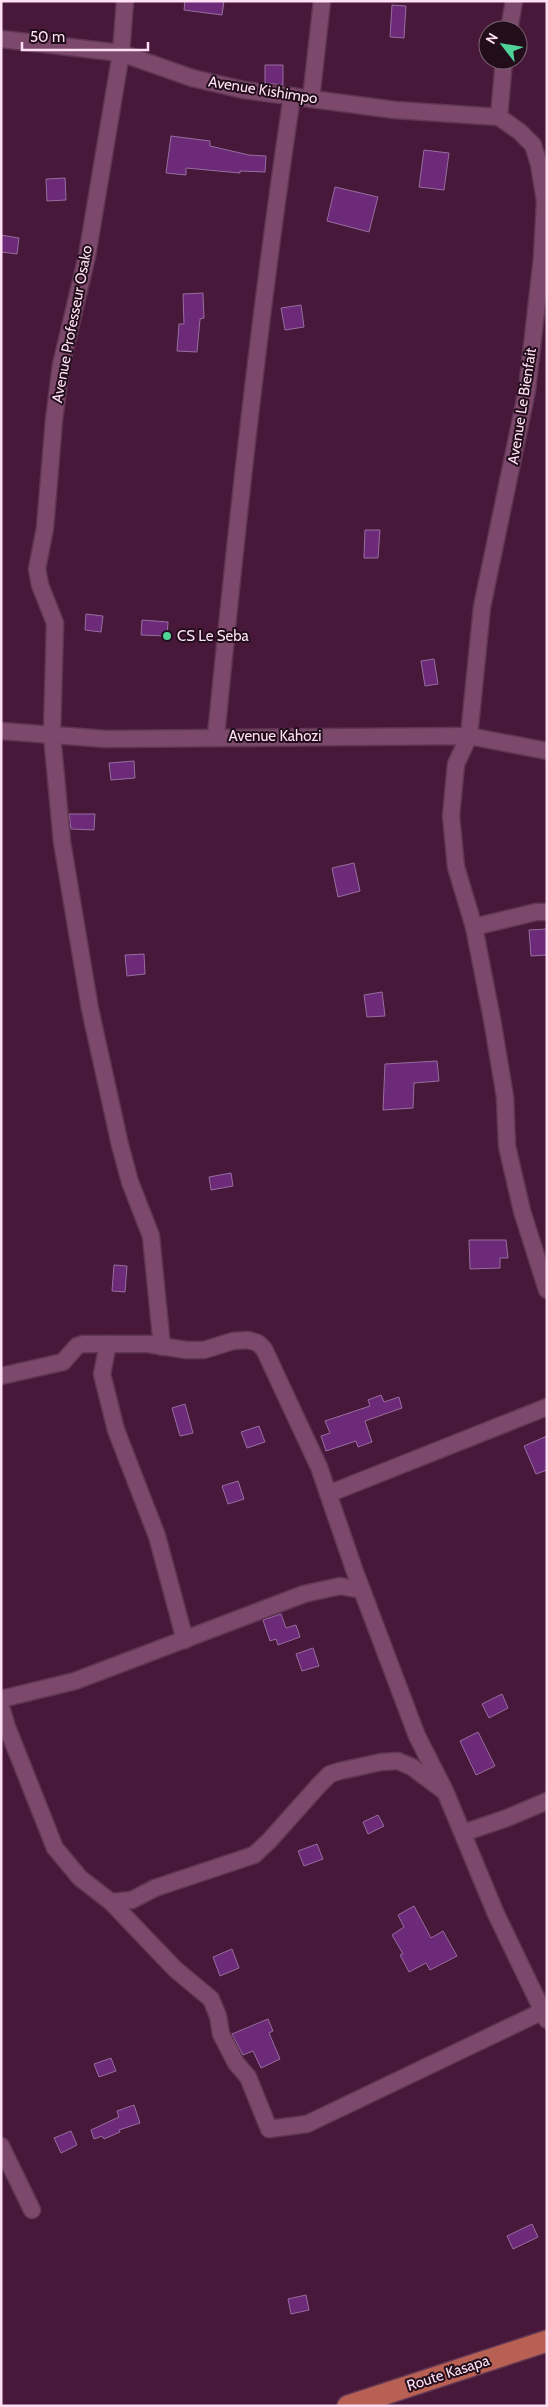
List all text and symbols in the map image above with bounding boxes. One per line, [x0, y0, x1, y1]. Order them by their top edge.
scale bar [22, 20, 149, 52]
north arrow [478, 20, 528, 70]
text: 50 m [30, 28, 65, 46]
text: N [482, 29, 502, 47]
street label: Avenue Kishimpo [207, 72, 319, 108]
street label: Avenue Professeur Osako [48, 244, 96, 404]
street label: Avenue Le Bienfait [504, 346, 540, 466]
place label: CS Le Seba [177, 627, 250, 645]
marker: CS Le Seba [161, 630, 173, 642]
street label: Avenue Kahozi [228, 727, 322, 745]
street label: Route Kasapa [405, 2351, 492, 2395]

